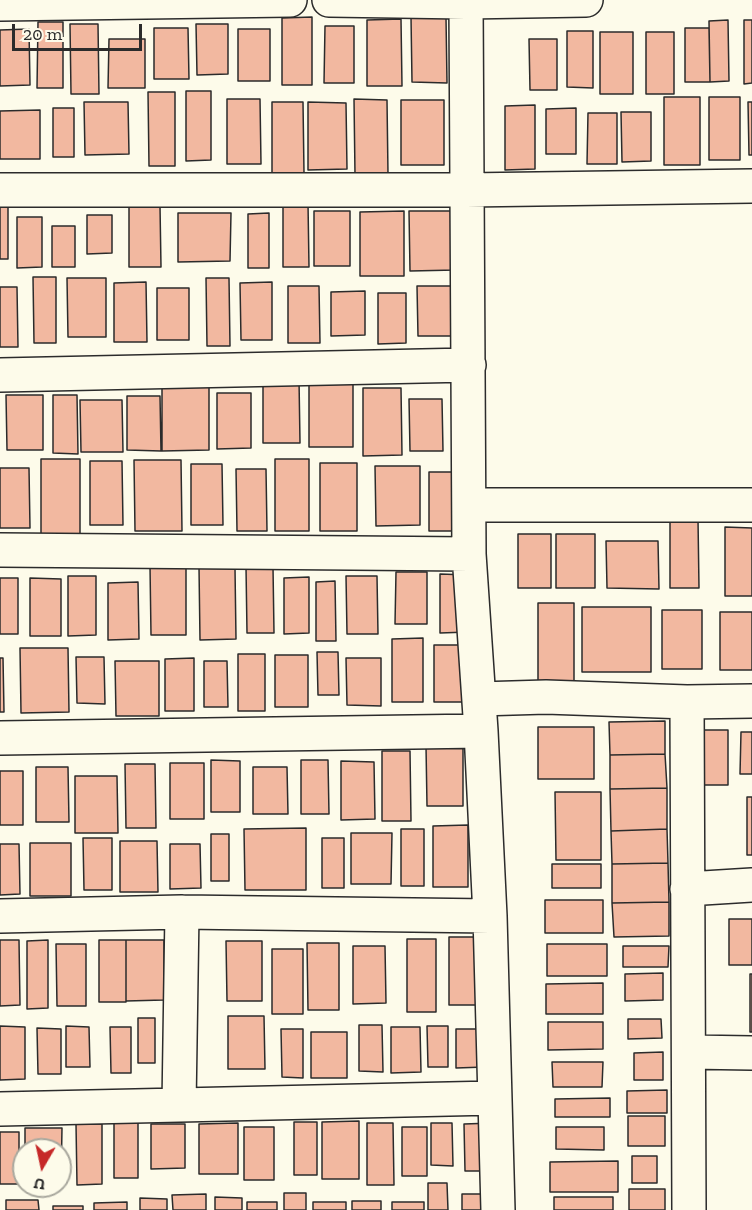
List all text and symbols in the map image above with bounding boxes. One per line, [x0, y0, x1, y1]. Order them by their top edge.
scale bar [15, 12, 146, 50]
text: 20 m [23, 23, 62, 45]
north arrow [12, 1138, 72, 1198]
text: U [32, 1174, 47, 1195]

